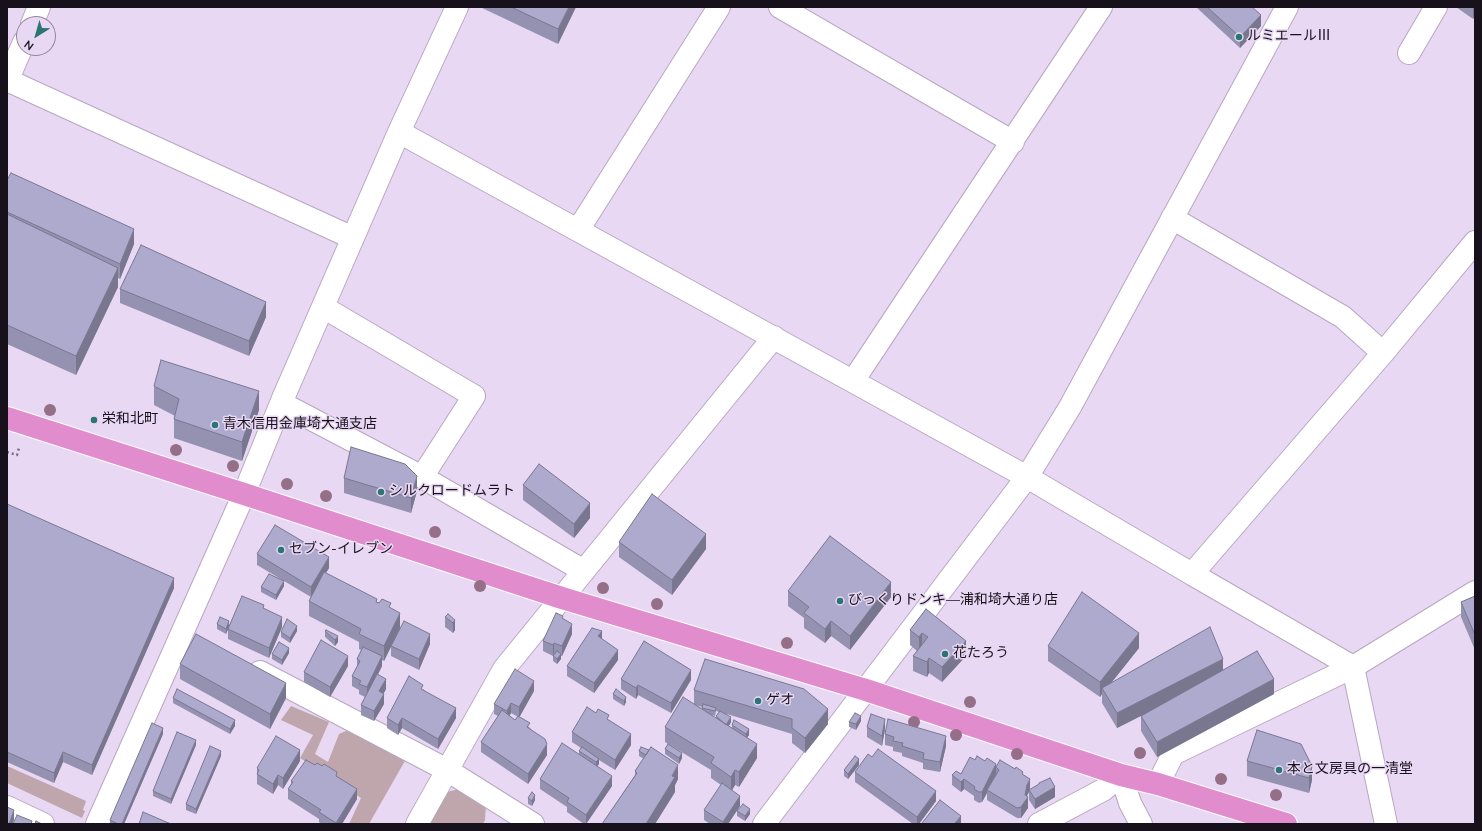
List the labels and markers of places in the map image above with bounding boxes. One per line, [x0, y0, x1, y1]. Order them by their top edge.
place label: ルミエールⅢ [1247, 29, 1331, 45]
marker: ルミエールⅢ [1234, 32, 1244, 42]
place label: 栄和北町 [102, 412, 158, 428]
marker: 栄和北町 [89, 415, 99, 425]
place label: 青木信用金庫埼大通支店 [223, 417, 377, 433]
marker: 青木信用金庫埼大通支店 [210, 420, 220, 430]
place label: シルクロードムラト [389, 484, 515, 500]
marker: シルクロードムラト [376, 487, 386, 497]
place label: セブン-イレブン [289, 542, 393, 558]
marker: セブン-イレブン [276, 545, 286, 555]
place label: びっくりドンキ―浦和埼大通り店 [848, 593, 1058, 609]
marker: びっくりドンキ―浦和埼大通り店 [835, 596, 845, 606]
place label: 花たろう [953, 646, 1009, 662]
marker: 花たろう [940, 649, 950, 659]
place label: ゲオ [766, 693, 794, 709]
marker: ゲオ [753, 696, 763, 706]
place label: 本と文房具の一清堂 [1287, 762, 1413, 778]
marker: 本と文房具の一清堂 [1274, 765, 1284, 775]

